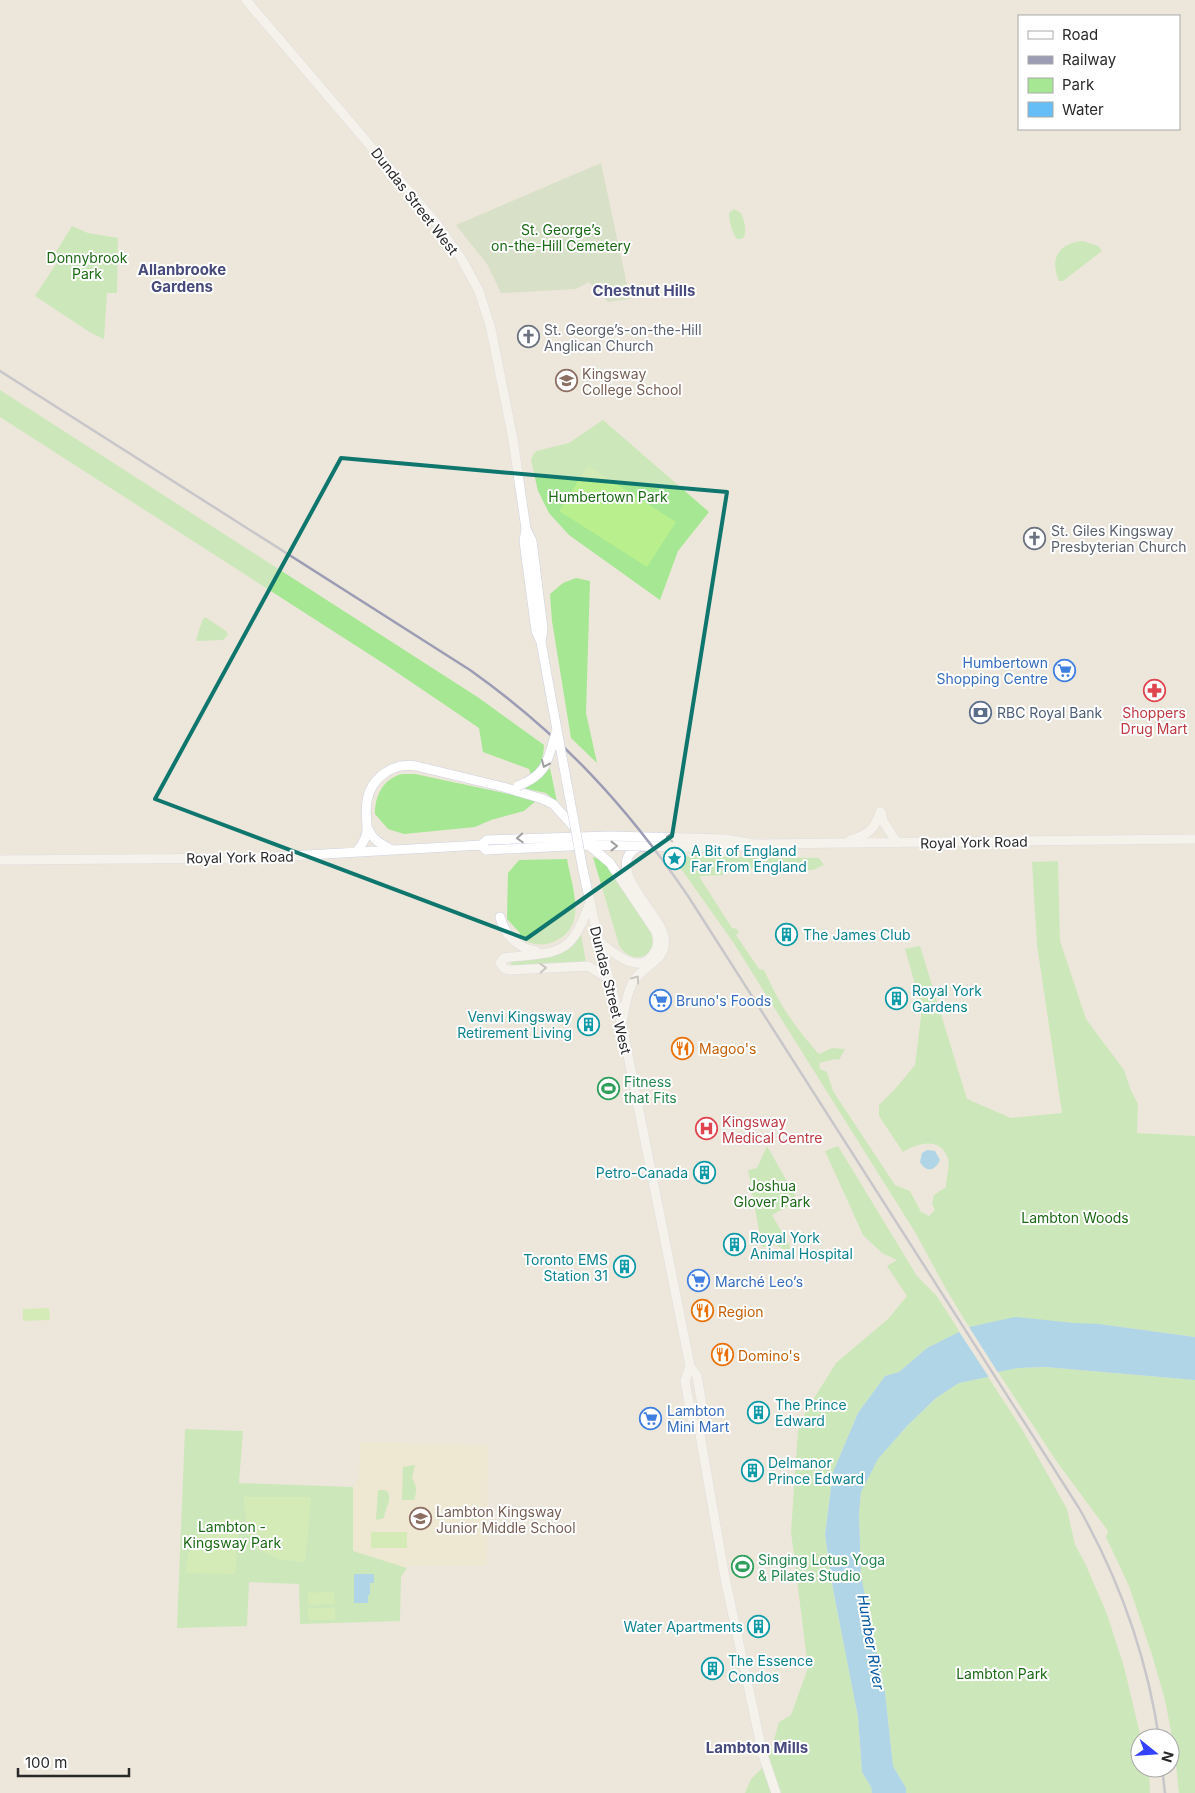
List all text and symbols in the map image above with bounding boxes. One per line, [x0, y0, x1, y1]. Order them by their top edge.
legend [1018, 15, 1180, 130]
text: Road [1062, 25, 1098, 44]
text: Railway [1062, 50, 1117, 69]
text: Park [1062, 75, 1095, 94]
text: Water [1062, 100, 1104, 119]
street label: Dundas Street West [368, 144, 462, 258]
park label: St. George’s on-the-Hill Cemetery [491, 221, 631, 254]
park label: Donnybrook Park [47, 249, 128, 282]
district label: Allanbrooke Gardens [138, 260, 226, 296]
district label: Chestnut Hills [593, 281, 695, 300]
place label: St. George’s-on-the-Hill Anglican Church [544, 321, 702, 354]
church icon: St. George’s-on-the-Hill Anglican Church [516, 325, 540, 349]
place label: Kingsway College School [582, 365, 682, 398]
school or university icon: Kingsway College School [554, 369, 578, 393]
park label: Humbertown Park [548, 488, 668, 505]
place label: St. Giles Kingsway Presbyterian Church [1051, 522, 1187, 555]
church icon: St. Giles Kingsway Presbyterian Church [1023, 526, 1047, 550]
place label: Humbertown Shopping Centre [937, 654, 1048, 687]
supermarket icon: Humbertown Shopping Centre [1052, 658, 1076, 682]
pharmacy icon: Shoppers Drug Mart [1142, 678, 1166, 702]
bank icon: RBC Royal Bank [969, 700, 993, 724]
place label: RBC Royal Bank [997, 704, 1103, 721]
place label: Shoppers Drug Mart [1121, 704, 1188, 737]
one-way arrow [540, 759, 551, 768]
one-way arrow [666, 832, 674, 843]
one-way arrow [515, 833, 523, 843]
street label: Royal York Road [920, 833, 1028, 851]
one-way arrow [610, 841, 618, 851]
place label: A Bit of England Far From England [691, 842, 807, 875]
place icon: A Bit of England Far From England [663, 846, 687, 870]
street label: Royal York Road [186, 848, 294, 866]
building icon: The James Club [775, 922, 799, 946]
street label: Dundas Street West [587, 924, 635, 1056]
place label: The James Club [803, 926, 911, 943]
one-way arrow [539, 963, 547, 974]
one-way arrow [631, 976, 639, 985]
place label: Royal York Gardens [912, 982, 982, 1015]
building icon: Royal York Gardens [884, 986, 908, 1010]
supermarket icon: Bruno's Foods [648, 988, 672, 1012]
place label: Bruno's Foods [676, 992, 771, 1009]
place label: Venvi Kingsway Retirement Living [457, 1008, 572, 1041]
building icon: Venvi Kingsway Retirement Living [576, 1012, 600, 1036]
restaurant icon: Magoo's [671, 1036, 695, 1060]
place label: Magoo's [699, 1040, 756, 1057]
place label: Fitness that Fits [624, 1073, 677, 1106]
sports icon: Fitness that Fits [596, 1077, 620, 1101]
place label: Kingsway Medical Centre [722, 1113, 823, 1146]
hospital icon: Kingsway Medical Centre [694, 1117, 718, 1141]
building icon: Petro-Canada [692, 1160, 716, 1184]
place label: Petro-Canada [596, 1164, 688, 1181]
park label: Joshua Glover Park [734, 1177, 811, 1210]
park label: Lambton Woods [1021, 1209, 1129, 1226]
place label: Royal York Animal Hospital [750, 1229, 853, 1262]
building icon: Royal York Animal Hospital [722, 1233, 746, 1257]
place label: Toronto EMS Station 31 [523, 1251, 608, 1284]
building icon: Toronto EMS Station 31 [612, 1255, 636, 1279]
supermarket icon: Marché Leo’s [687, 1269, 711, 1293]
place label: Marché Leo’s [715, 1273, 803, 1290]
restaurant icon: Region [690, 1299, 714, 1323]
place label: Region [718, 1303, 764, 1320]
restaurant icon: Domino's [710, 1343, 734, 1367]
place label: Domino's [738, 1347, 800, 1364]
place label: The Prince Edward [775, 1396, 847, 1429]
building icon: The Prince Edward [747, 1400, 771, 1424]
place label: Lambton Mini Mart [667, 1402, 730, 1435]
supermarket icon: Lambton Mini Mart [639, 1406, 663, 1430]
place label: Delmanor Prince Edward [768, 1454, 864, 1487]
building icon: Delmanor Prince Edward [740, 1458, 764, 1482]
place label: Lambton Kingsway Junior Middle School [436, 1503, 576, 1536]
school or university icon: Lambton Kingsway Junior Middle School [408, 1507, 432, 1531]
park label: Lambton - Kingsway Park [183, 1518, 281, 1551]
place label: Singing Lotus Yoga & Pilates Studio [758, 1551, 885, 1584]
sports icon: Singing Lotus Yoga & Pilates Studio [730, 1555, 754, 1579]
water label: Humber River [853, 1593, 889, 1692]
building icon: Water Apartments [747, 1614, 771, 1638]
place label: Water Apartments [623, 1618, 743, 1635]
place label: The Essence Condos [728, 1652, 813, 1685]
building icon: The Essence Condos [700, 1656, 724, 1680]
park label: Lambton Park [956, 1665, 1048, 1682]
north arrow [1130, 1728, 1180, 1778]
district label: Lambton Mills [706, 1738, 808, 1757]
scale bar [18, 1746, 129, 1778]
text: N [1158, 1749, 1178, 1765]
text: 100 m [25, 1753, 67, 1772]

